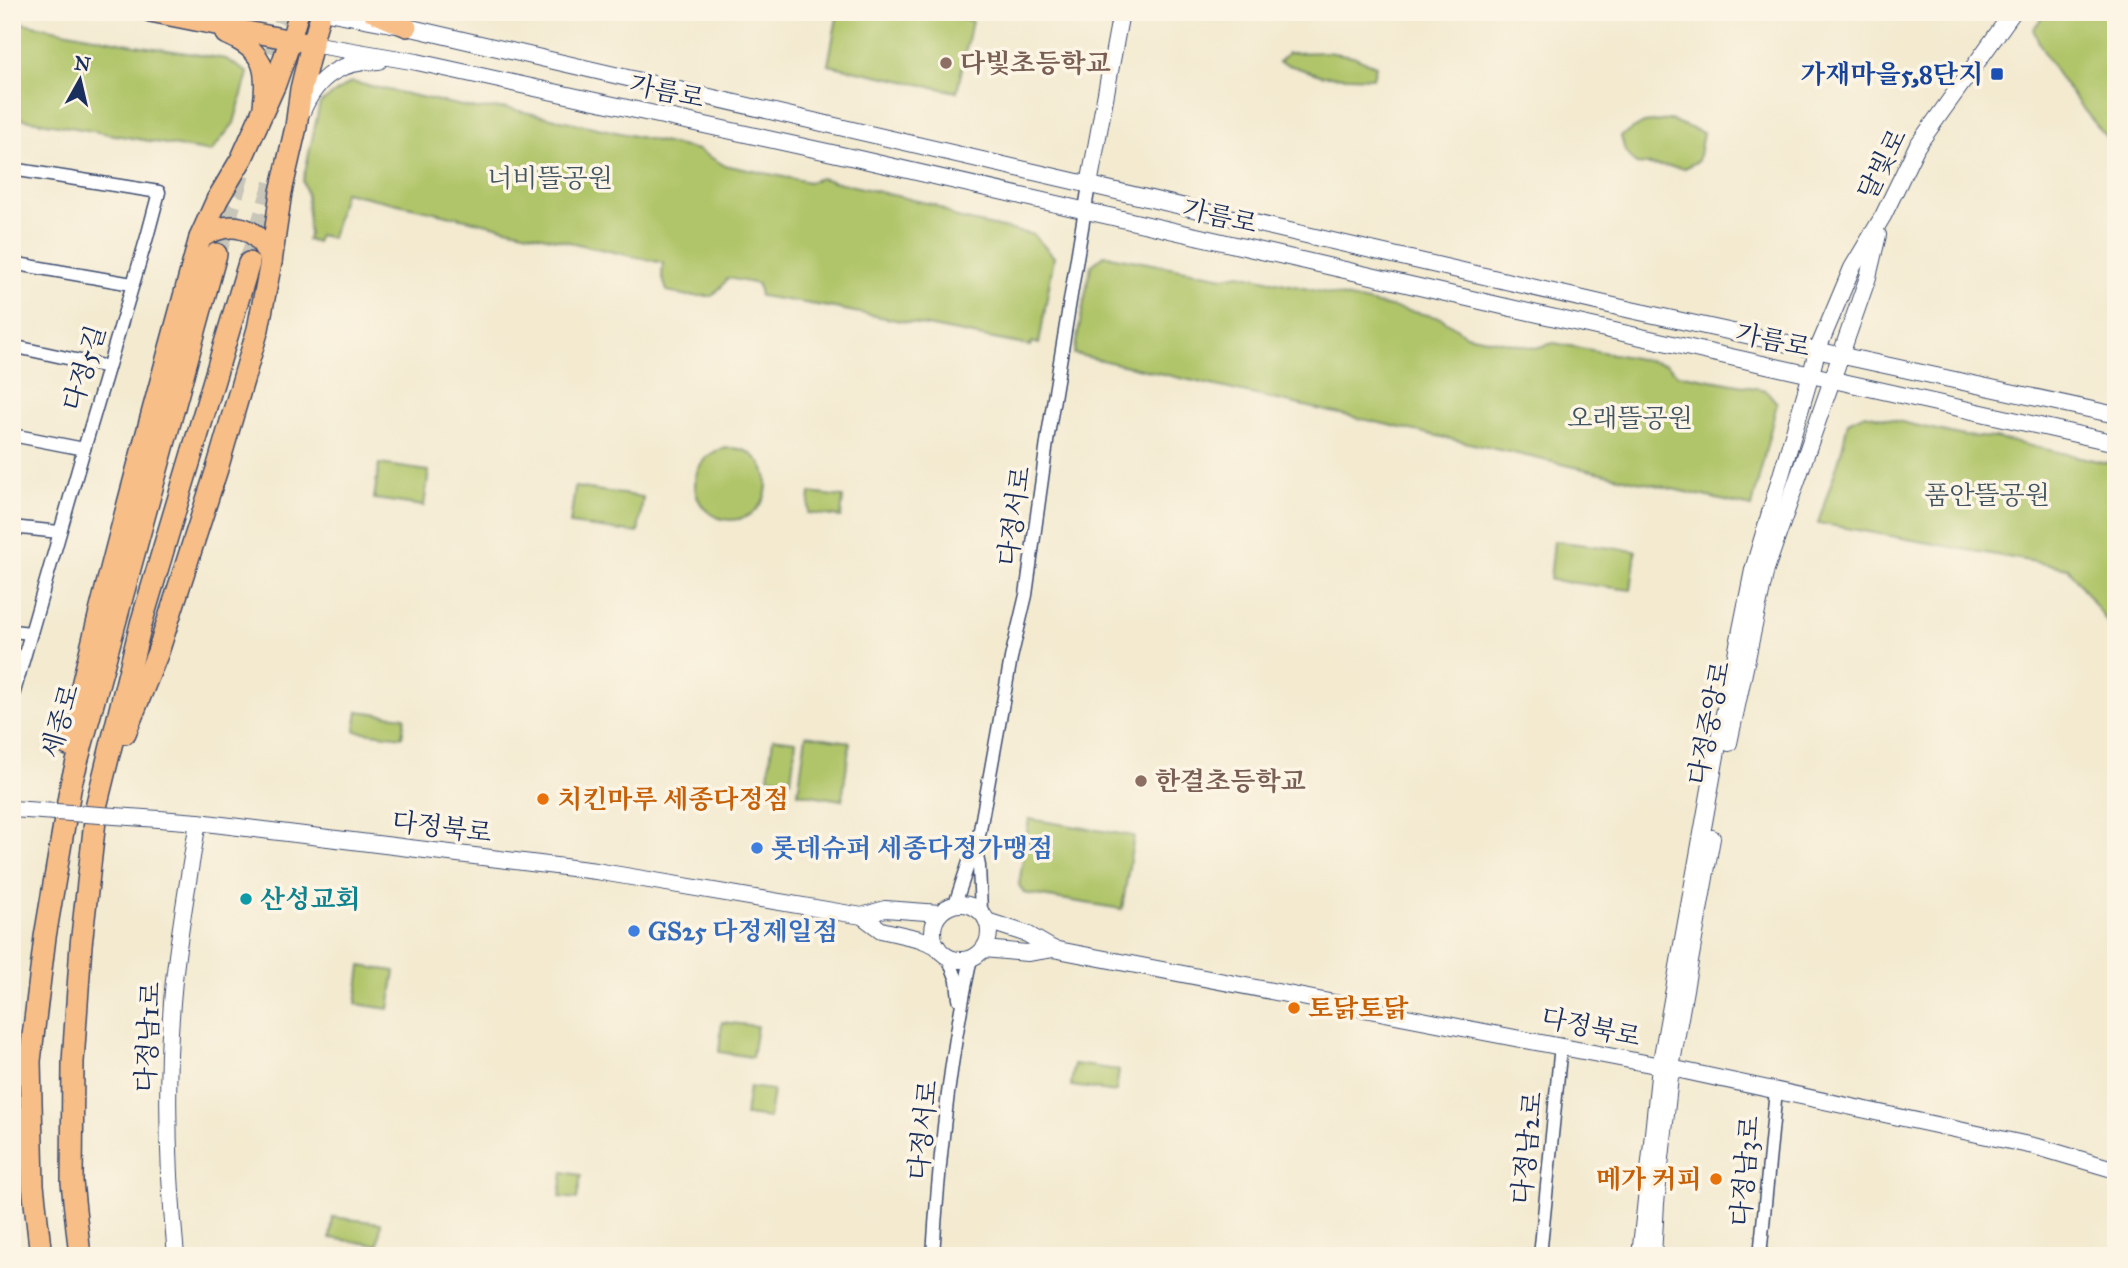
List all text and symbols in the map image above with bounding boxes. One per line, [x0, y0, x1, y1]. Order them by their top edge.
north arrow [46, 46, 116, 116]
place label: 다빛초등학교 [960, 47, 1111, 79]
text: N [73, 51, 92, 76]
marker: 다빛초등학교 [938, 55, 954, 71]
place label: 가재마을5,8단지 [1800, 58, 1983, 90]
marker: 가재마을5,8단지 [1989, 66, 2005, 82]
street label: 가름로 [627, 68, 707, 114]
street label: 달빛로 [1851, 123, 1913, 205]
park label: 너비뜰공원 [487, 162, 613, 194]
street label: 가름로 [1180, 192, 1260, 240]
street label: 가름로 [1733, 317, 1813, 363]
street label: 다정5길 [56, 322, 112, 414]
park label: 오래뜰공원 [1567, 402, 1693, 434]
street label: 다정서로 [991, 464, 1037, 568]
park label: 품안뜰공원 [1924, 479, 2050, 511]
street label: 다정중앙로 [1681, 658, 1737, 788]
street label: 세종로 [34, 680, 86, 762]
place label: 한결초등학교 [1155, 765, 1306, 797]
marker: 한결초등학교 [1133, 773, 1149, 789]
place label: 치킨마루 세종다정점 [557, 783, 789, 815]
marker: 치킨마루 세종다정점 [535, 791, 551, 807]
street label: 다정북로 [390, 805, 494, 849]
place label: 롯데슈퍼 세종다정가맹점 [771, 832, 1053, 864]
marker: 롯데슈퍼 세종다정가맹점 [749, 840, 765, 856]
place label: 산성교회 [260, 883, 360, 915]
marker: 산성교회 [238, 891, 254, 907]
place label: GS25 다정제일점 [648, 915, 838, 947]
marker: GS25 다정제일점 [626, 923, 642, 939]
street label: 다정남1로 [129, 981, 167, 1093]
place label: 토닭토닭 [1308, 992, 1409, 1024]
marker: 토닭토닭 [1286, 1000, 1302, 1016]
street label: 다정북로 [1539, 1001, 1643, 1053]
street label: 다정서로 [902, 1078, 944, 1182]
street label: 다정남2로 [1505, 1090, 1549, 1206]
street label: 다정남3로 [1724, 1114, 1766, 1228]
place label: 메가 커피 [1596, 1163, 1702, 1195]
marker: 메가 커피 [1708, 1171, 1724, 1187]

